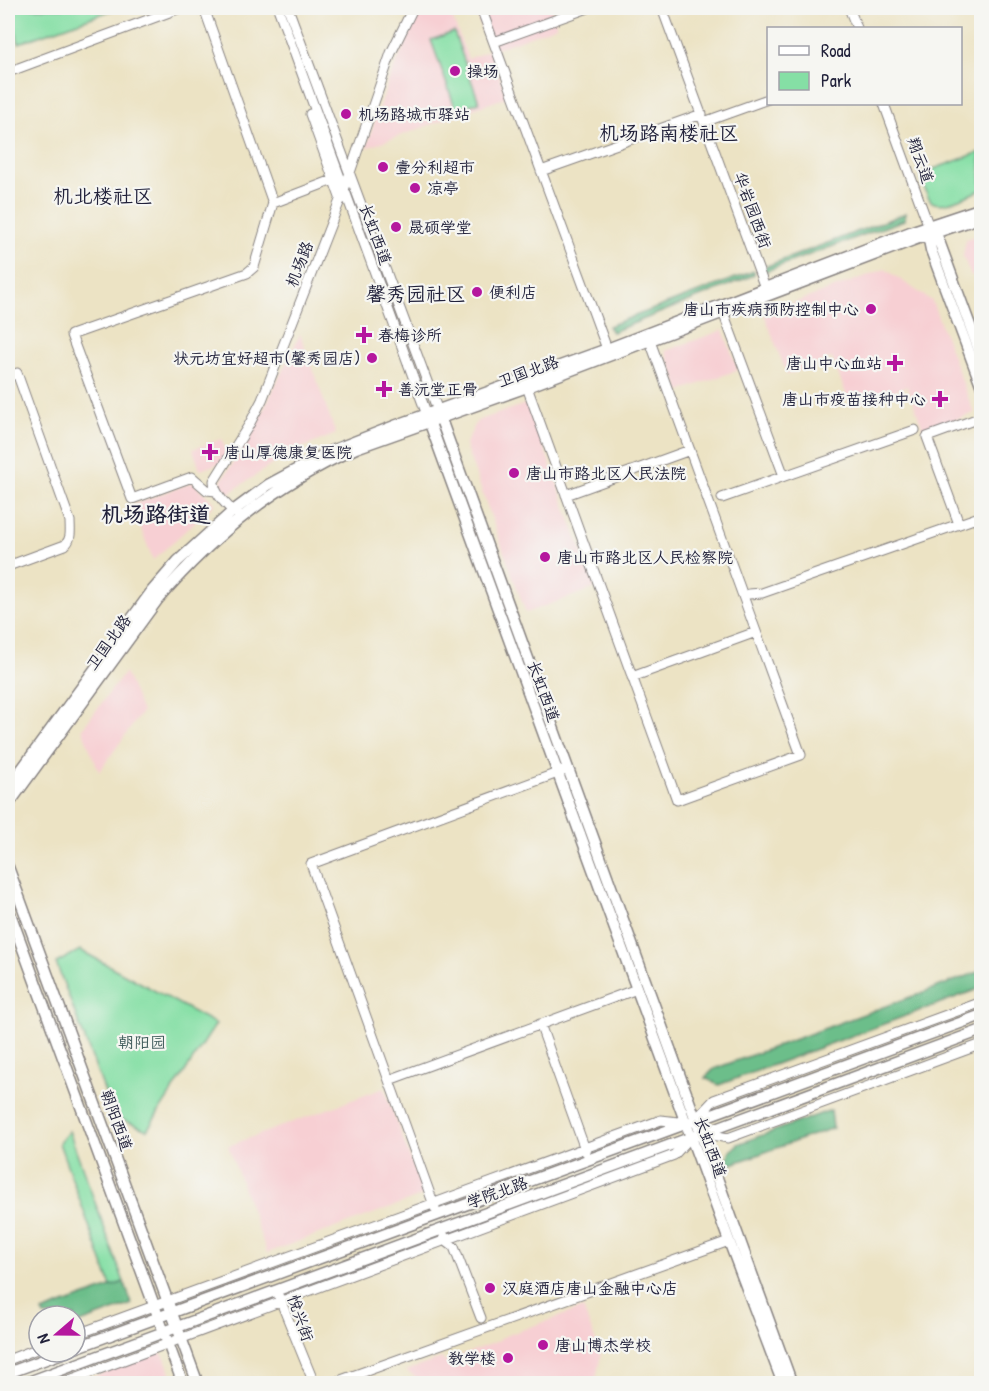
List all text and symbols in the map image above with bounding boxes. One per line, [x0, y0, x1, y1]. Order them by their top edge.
legend [767, 27, 962, 105]
text: Road [821, 38, 851, 63]
place label: 操场 [467, 60, 499, 82]
marker: 操场 [448, 64, 462, 78]
text: Park [821, 68, 852, 93]
place label: 机场路城市驿站 [358, 103, 470, 125]
marker: 机场路城市驿站 [339, 107, 353, 121]
district label: 机场路南楼社区 [599, 119, 739, 146]
street label: 翔云道 [902, 134, 940, 186]
place label: 壹分利超市 [395, 156, 475, 178]
marker: 壹分利超市 [376, 160, 390, 174]
street label: 华岩园西街 [729, 169, 777, 251]
place label: 凉亭 [427, 177, 459, 199]
marker: 凉亭 [408, 181, 422, 195]
district label: 机北楼社区 [53, 182, 153, 209]
street label: 长虹西道 [355, 200, 397, 268]
place label: 晟硕学堂 [408, 216, 472, 238]
marker: 晟硕学堂 [389, 220, 403, 234]
street label: 机场路 [280, 238, 318, 290]
district label: 馨秀园社区 [366, 280, 466, 307]
place label: 便利店 [489, 281, 537, 303]
marker: 便利店 [470, 285, 484, 299]
place label: 唐山市疾病预防控制中心 [683, 298, 859, 320]
marker: 唐山市疾病预防控制中心 [864, 302, 878, 316]
place label: 春梅诊所 [378, 324, 442, 346]
marker: 春梅诊所 [355, 326, 373, 344]
place label: 状元坊宜好超市(馨秀园店) [173, 347, 360, 369]
street label: 卫国北路 [494, 350, 562, 392]
marker: 状元坊宜好超市(馨秀园店) [365, 351, 379, 365]
place label: 唐山中心血站 [786, 352, 882, 374]
marker: 唐山中心血站 [886, 354, 904, 372]
place label: 善沅堂正骨 [398, 378, 478, 400]
marker: 善沅堂正骨 [375, 380, 393, 398]
place label: 唐山市疫苗接种中心 [782, 388, 926, 410]
marker: 唐山市疫苗接种中心 [931, 390, 949, 408]
place label: 唐山厚德康复医院 [224, 441, 352, 463]
marker: 唐山厚德康复医院 [201, 443, 219, 461]
place label: 唐山市路北区人民法院 [526, 462, 686, 484]
marker: 唐山市路北区人民法院 [507, 466, 521, 480]
district label: 机场路街道 [101, 499, 211, 529]
place label: 唐山市路北区人民检察院 [557, 546, 733, 568]
marker: 唐山市路北区人民检察院 [538, 550, 552, 564]
street label: 卫国北路 [80, 610, 136, 674]
street label: 长虹西道 [523, 657, 565, 725]
park label: 朝阳园 [118, 1031, 166, 1053]
street label: 朝阳西道 [96, 1086, 138, 1154]
street label: 长虹西道 [690, 1113, 732, 1181]
street label: 学院北路 [463, 1171, 531, 1213]
place label: 汉庭酒店唐山金融中心店 [502, 1277, 678, 1299]
marker: 汉庭酒店唐山金融中心店 [483, 1281, 497, 1295]
street label: 悦兴街 [283, 1292, 319, 1344]
north arrow [27, 1304, 87, 1364]
text: N [31, 1331, 55, 1347]
place label: 唐山博杰学校 [555, 1334, 651, 1356]
marker: 唐山博杰学校 [536, 1338, 550, 1352]
place label: 教学楼 [448, 1347, 496, 1369]
marker: 教学楼 [501, 1351, 515, 1365]

